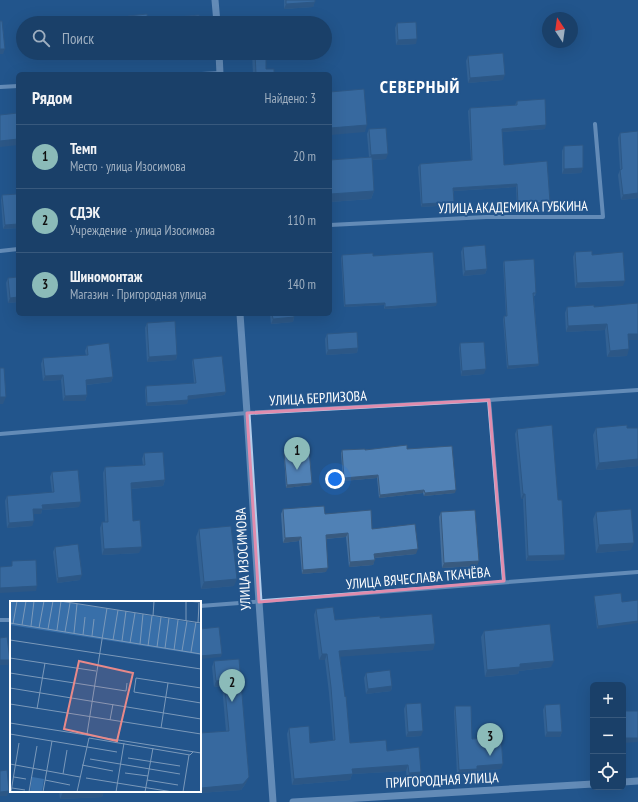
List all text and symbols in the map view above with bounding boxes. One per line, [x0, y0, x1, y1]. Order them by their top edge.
north arrow [542, 12, 578, 48]
search box [16, 16, 332, 60]
icon: search [30, 27, 52, 49]
text: Поиск [62, 29, 94, 48]
district label: СЕВЕРНЫЙ [380, 75, 460, 98]
text: Рядом [32, 87, 72, 109]
text: Найдено: 3 [265, 90, 316, 107]
text: Темп [70, 139, 97, 158]
text: 1 [42, 148, 48, 165]
text: 20 m [293, 148, 316, 165]
text: Место · улица Изосимова [70, 158, 186, 175]
street label: УЛИЦА АКАДЕМИКА ГУБКИНА [438, 197, 588, 217]
text: СДЭК [70, 203, 100, 222]
text: 2 [42, 212, 48, 229]
text: 110 m [287, 212, 316, 229]
text: Учреждение · улица Изосимова [70, 222, 215, 239]
text: Шиномонтаж [70, 267, 142, 286]
text: 3 [42, 276, 48, 293]
text: 140 m [287, 276, 316, 293]
text: Магазин · Пригородная улица [70, 286, 206, 303]
street label: УЛИЦА БЕРЛИЗОВА [269, 386, 368, 410]
pin: 1 [284, 437, 310, 470]
your location [325, 469, 345, 489]
street label: УЛИЦА ИЗОСИМОВА [231, 507, 255, 611]
street label: УЛИЦА ВЯЧЕСЛАВА ТКАЧЁВА [345, 563, 491, 593]
inset map [10, 601, 201, 792]
pin: 2 [219, 669, 245, 702]
map controls [590, 682, 626, 790]
button: + [590, 682, 626, 718]
button: − [590, 718, 626, 754]
pin: 3 [477, 723, 503, 756]
button: locate [590, 754, 626, 790]
street label: ПРИГОРОДНАЯ УЛИЦА [385, 768, 499, 792]

